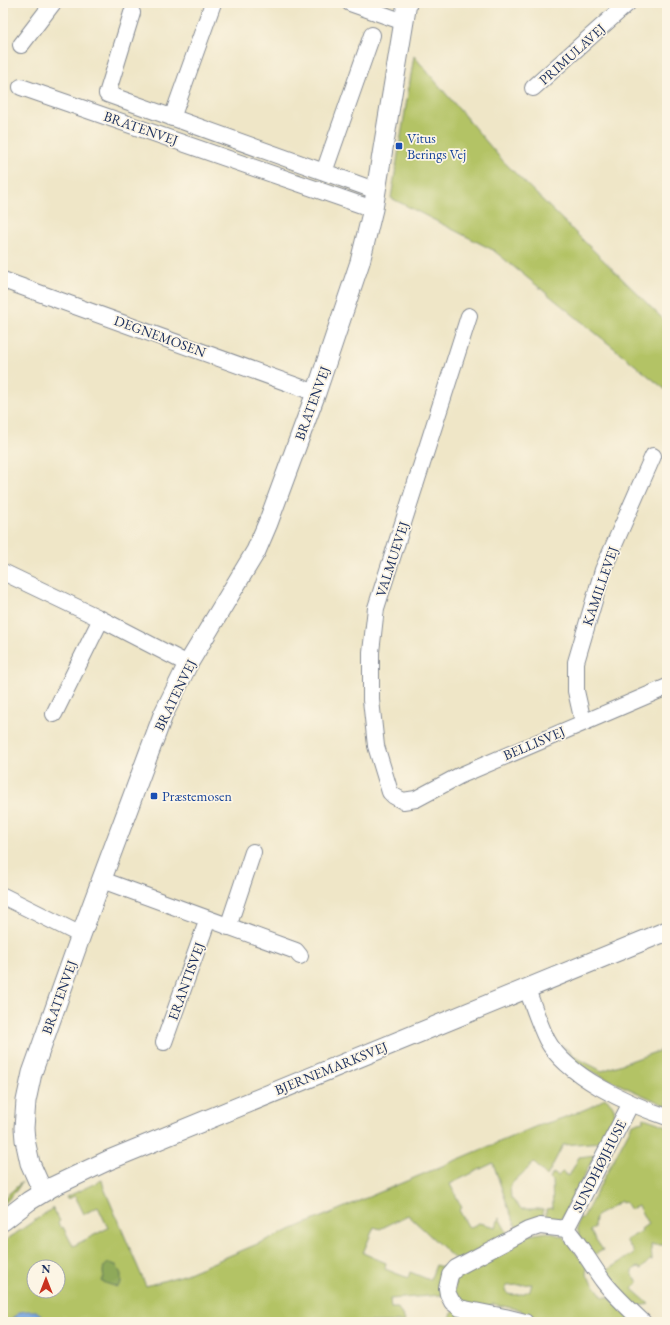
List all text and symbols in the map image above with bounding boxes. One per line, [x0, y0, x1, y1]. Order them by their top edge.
street label: PRIMULAVEJ [535, 19, 609, 89]
street label: BRATENVEJ [101, 107, 181, 149]
place label: Vitus Berings Vej [407, 129, 466, 163]
marker: Vitus Berings Vej [394, 141, 404, 151]
street label: DEGNEMOSEN [112, 311, 208, 361]
street label: BRATENVEJ [290, 363, 334, 443]
street label: VALMUEVEJ [371, 519, 413, 599]
street label: KAMILLEVEJ [578, 544, 622, 628]
street label: BRATENVEJ [150, 656, 200, 734]
street label: BELLISVEJ [500, 722, 568, 764]
place label: Præstemosen [162, 787, 232, 805]
marker: Præstemosen [149, 791, 159, 801]
street label: ERANTISVEJ [164, 939, 209, 1023]
street label: BRATENVEJ [37, 957, 81, 1037]
street label: BJERNEMARKSVEJ [272, 1037, 390, 1099]
street label: SUNDHØJHUSE [568, 1117, 630, 1215]
north arrow [26, 1259, 66, 1299]
text: N [42, 1262, 51, 1276]

